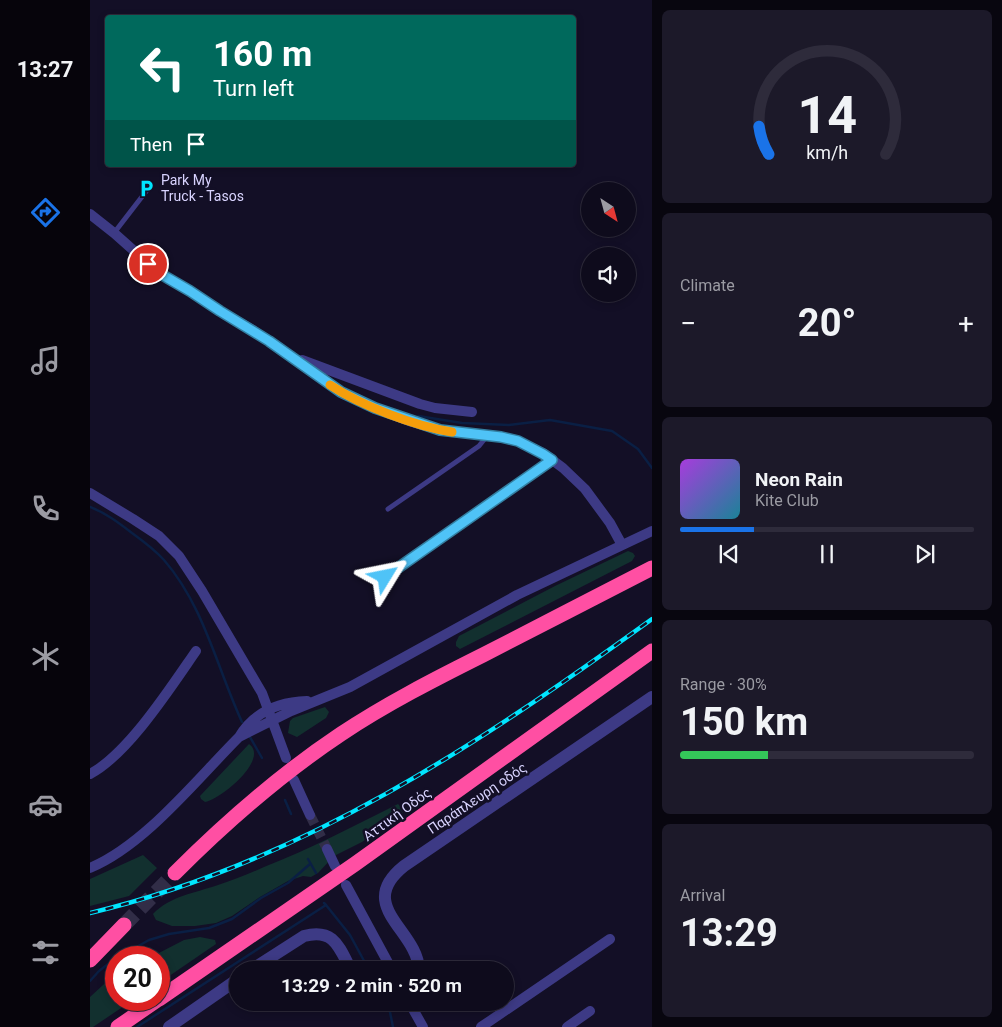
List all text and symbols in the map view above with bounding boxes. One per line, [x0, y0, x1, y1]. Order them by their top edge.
text: 160 m [213, 34, 312, 75]
icon: left [130, 35, 195, 100]
text: 13:27 [17, 57, 73, 82]
text: Turn left [213, 76, 294, 101]
text: 14 [797, 85, 857, 146]
icon: arrive [182, 130, 210, 158]
text: Then [130, 133, 172, 156]
text: km/h [806, 142, 848, 163]
place label: Park My Truck - Tasos [161, 172, 244, 204]
parking icon: Park My Truck - Tasos [137, 178, 157, 198]
north arrow [581, 182, 636, 238]
map controls [581, 182, 636, 302]
icon: directions [28, 195, 63, 230]
pin [127, 243, 169, 285]
button: sound [581, 247, 636, 302]
icon: arrive [134, 250, 162, 278]
text: Climate [680, 276, 735, 295]
text: 20° [798, 301, 856, 345]
text: − [680, 307, 696, 340]
text: + [958, 307, 974, 340]
icon: music [28, 343, 63, 378]
text: Neon Rain [755, 468, 843, 491]
icon: phone [28, 491, 63, 526]
text: Kite Club [755, 491, 819, 510]
icon: previous [715, 540, 743, 568]
icon: pause [813, 540, 841, 568]
icon: next [911, 540, 939, 568]
position arrow [358, 550, 410, 602]
icon: climate [28, 639, 63, 674]
text: Range · 30% [680, 675, 767, 694]
text: 150 km [680, 700, 808, 744]
street label: Παράπλευρη οδός [425, 759, 529, 837]
street label: Αττική Οδός [360, 784, 434, 844]
icon: car [28, 787, 63, 822]
text: Arrival [680, 886, 725, 905]
text: 13:29 [680, 911, 778, 955]
icon: filters [28, 935, 63, 970]
speed limit sign: 20 [105, 946, 170, 1011]
text: 13:29 · 2 min · 520 m [281, 974, 462, 997]

